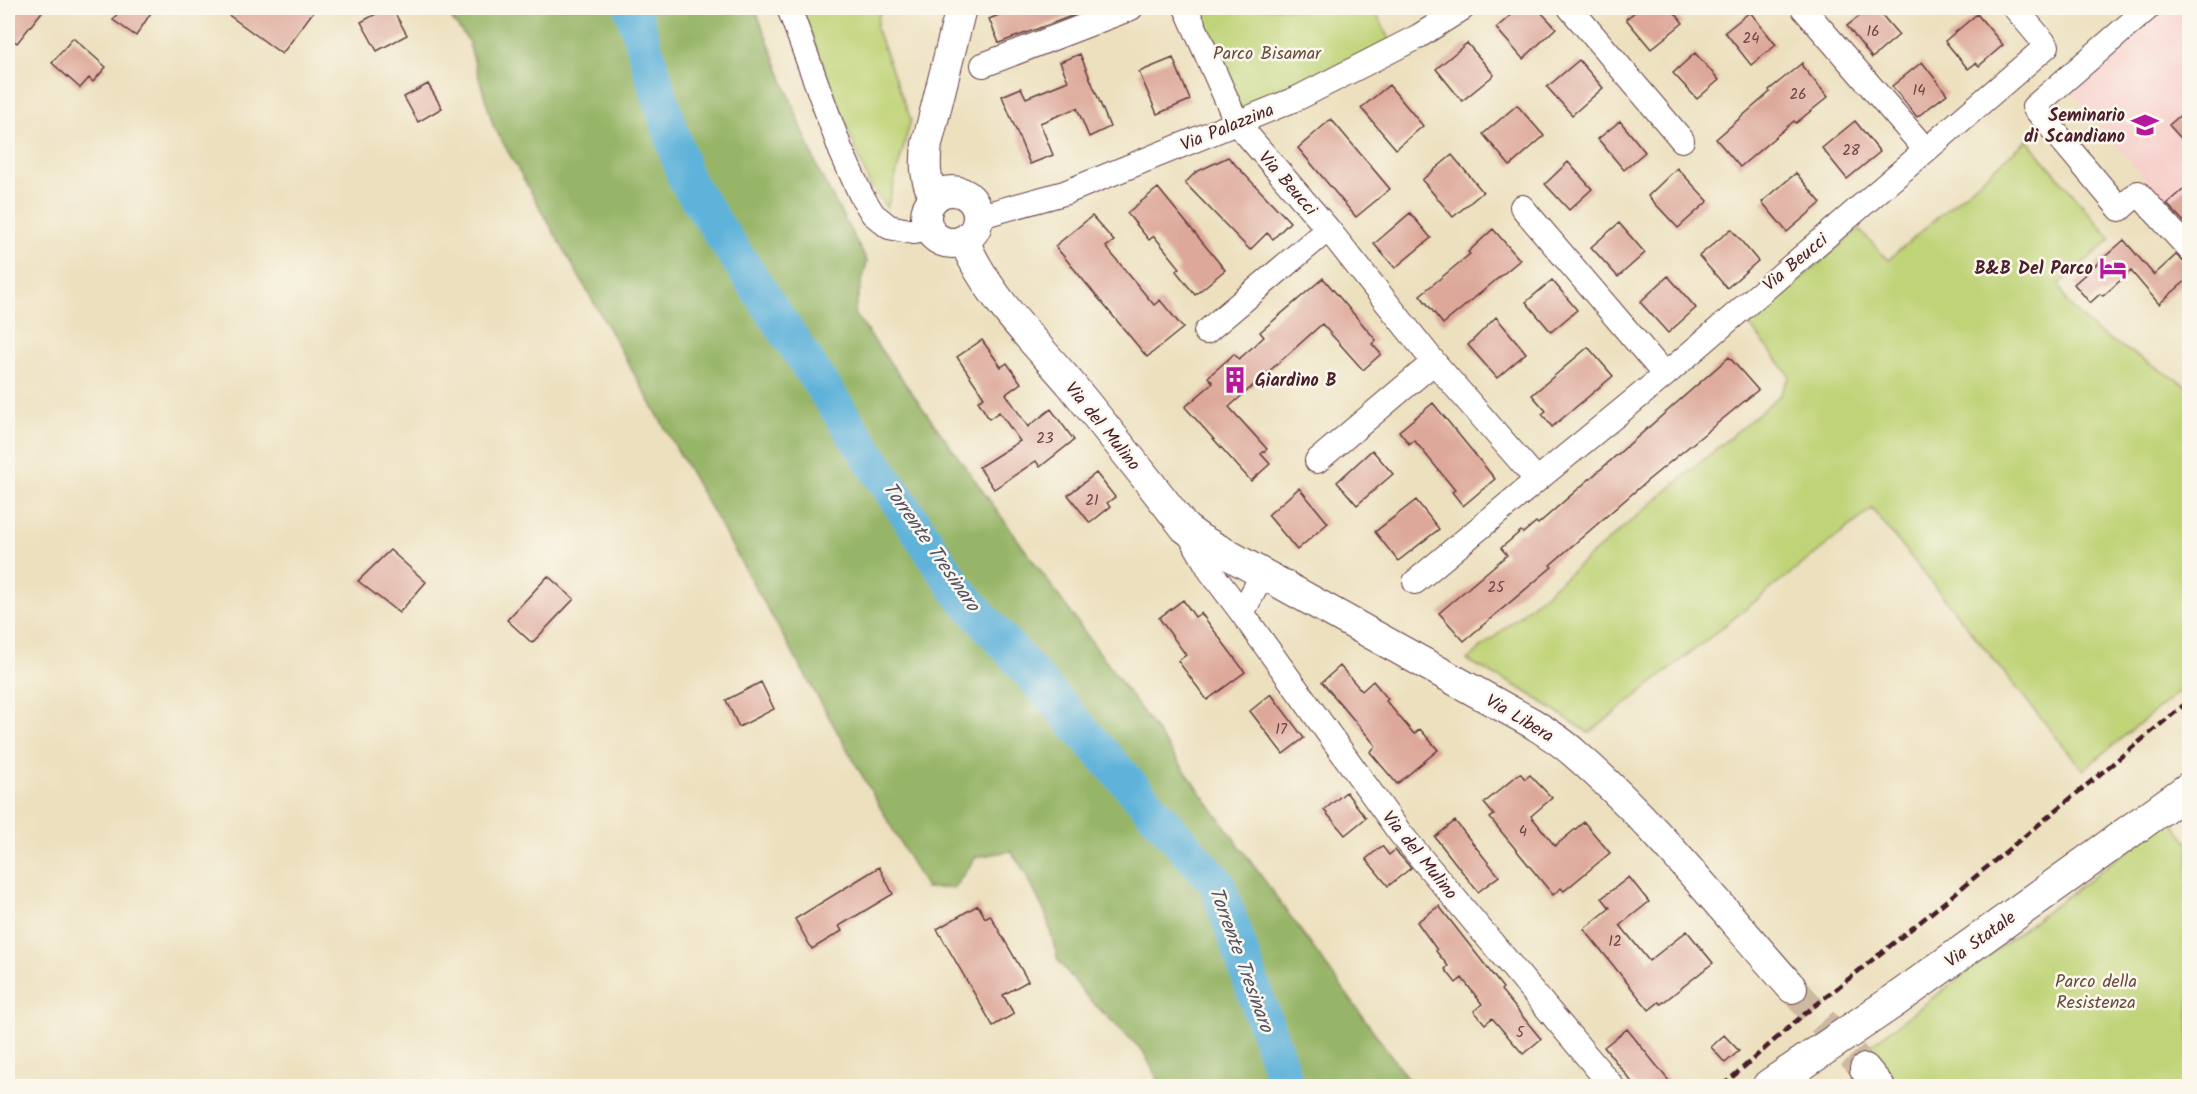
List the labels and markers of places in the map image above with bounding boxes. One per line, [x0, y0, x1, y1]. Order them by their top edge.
place label: Seminario di Scandiano [2024, 102, 2125, 152]
school or university icon: Seminario di Scandiano [2130, 110, 2160, 140]
hotel icon: B&B Del Parco [2098, 253, 2128, 283]
place label: B&B Del Parco [1974, 255, 2093, 284]
building icon: Giardino B [1220, 365, 1250, 395]
place label: Giardino B [1255, 367, 1337, 396]

